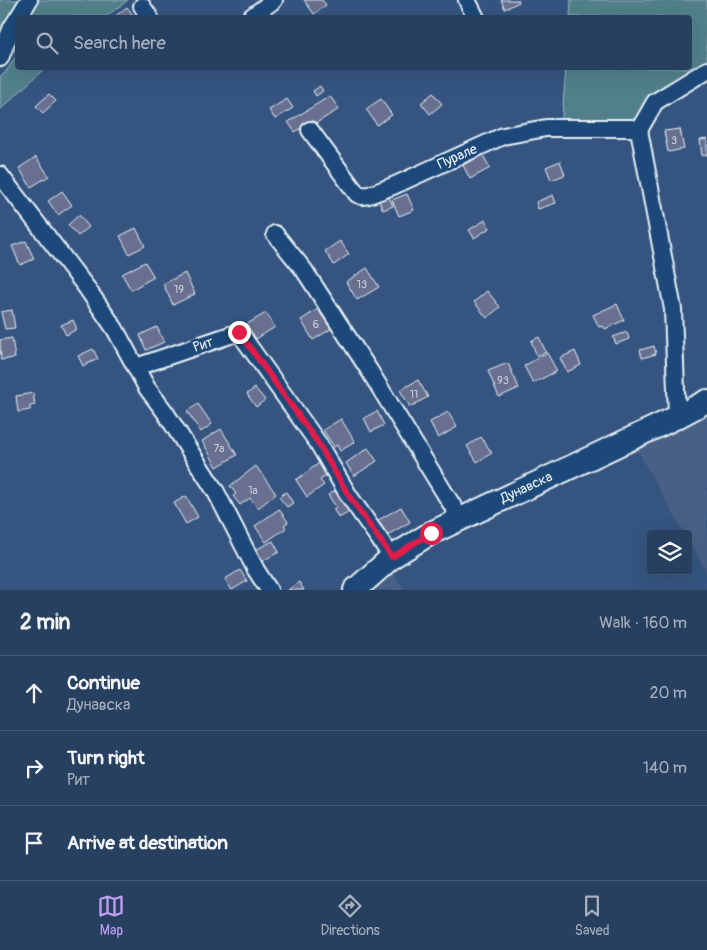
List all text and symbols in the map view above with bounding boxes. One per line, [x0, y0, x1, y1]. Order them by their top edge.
search box [15, 15, 692, 70]
icon: search [33, 29, 61, 57]
text: Search here [73, 31, 166, 55]
house number: 3 [671, 134, 677, 147]
street label: Пурале [435, 140, 480, 173]
house number: 13 [357, 278, 367, 291]
house number: 19 [174, 283, 184, 296]
house number: 6 [313, 318, 319, 331]
route end [228, 321, 251, 344]
street label: Рит [191, 333, 215, 356]
house number: 93 [497, 374, 509, 387]
house number: 11 [410, 388, 418, 401]
house number: 7a [214, 442, 224, 455]
street label: Дунавска [497, 468, 555, 507]
house number: 1a [248, 484, 258, 497]
route start [420, 522, 443, 545]
map controls [647, 530, 692, 575]
button: layers [647, 530, 692, 575]
text: 2 min [20, 609, 70, 636]
text: Walk · 160 m [599, 613, 687, 633]
text: Continue [67, 671, 140, 695]
icon: ahead [20, 679, 48, 707]
text: 20 m [649, 683, 687, 703]
text: Дунавска [67, 695, 131, 715]
text: Turn right [67, 746, 145, 770]
icon: right [20, 754, 48, 782]
text: 140 m [643, 758, 687, 778]
text: Рит [67, 770, 90, 790]
icon: arrive [20, 829, 48, 857]
text: Arrive at destination [67, 831, 228, 855]
tab: Map [97, 892, 125, 939]
tab: Directions [320, 892, 380, 939]
tab: Saved [575, 892, 610, 939]

